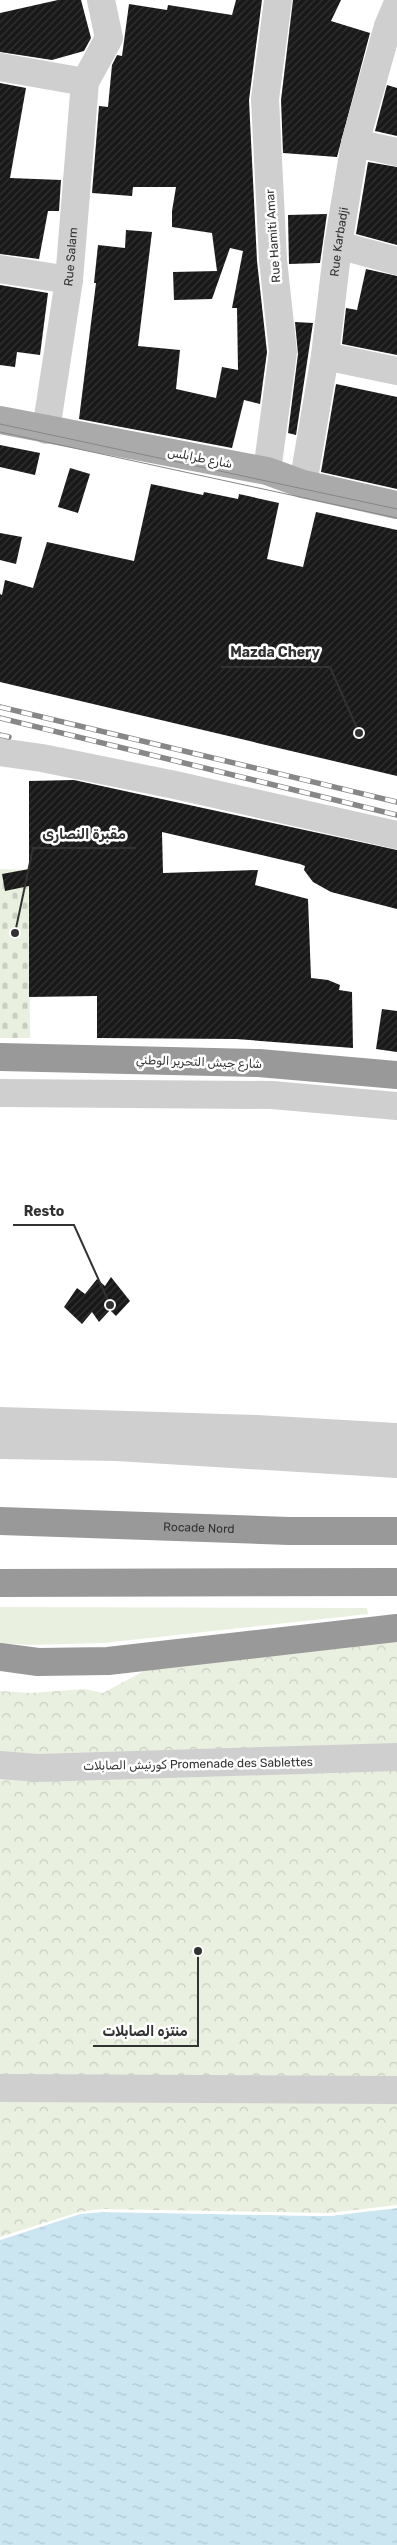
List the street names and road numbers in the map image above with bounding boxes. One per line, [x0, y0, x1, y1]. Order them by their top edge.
street label: Rue Hamiti Amar [263, 188, 283, 283]
street label: Rue Karbadji [327, 206, 351, 277]
street label: Rue Salam [61, 227, 80, 287]
street label: شارع طرابلس [166, 445, 234, 473]
street label: شارع جيش التحرير الوطني [136, 1053, 262, 1073]
street label: Rocade Nord [163, 1520, 235, 1536]
street label: كورنيش الصابلات Promenade des Sablettes [83, 1755, 313, 1774]

